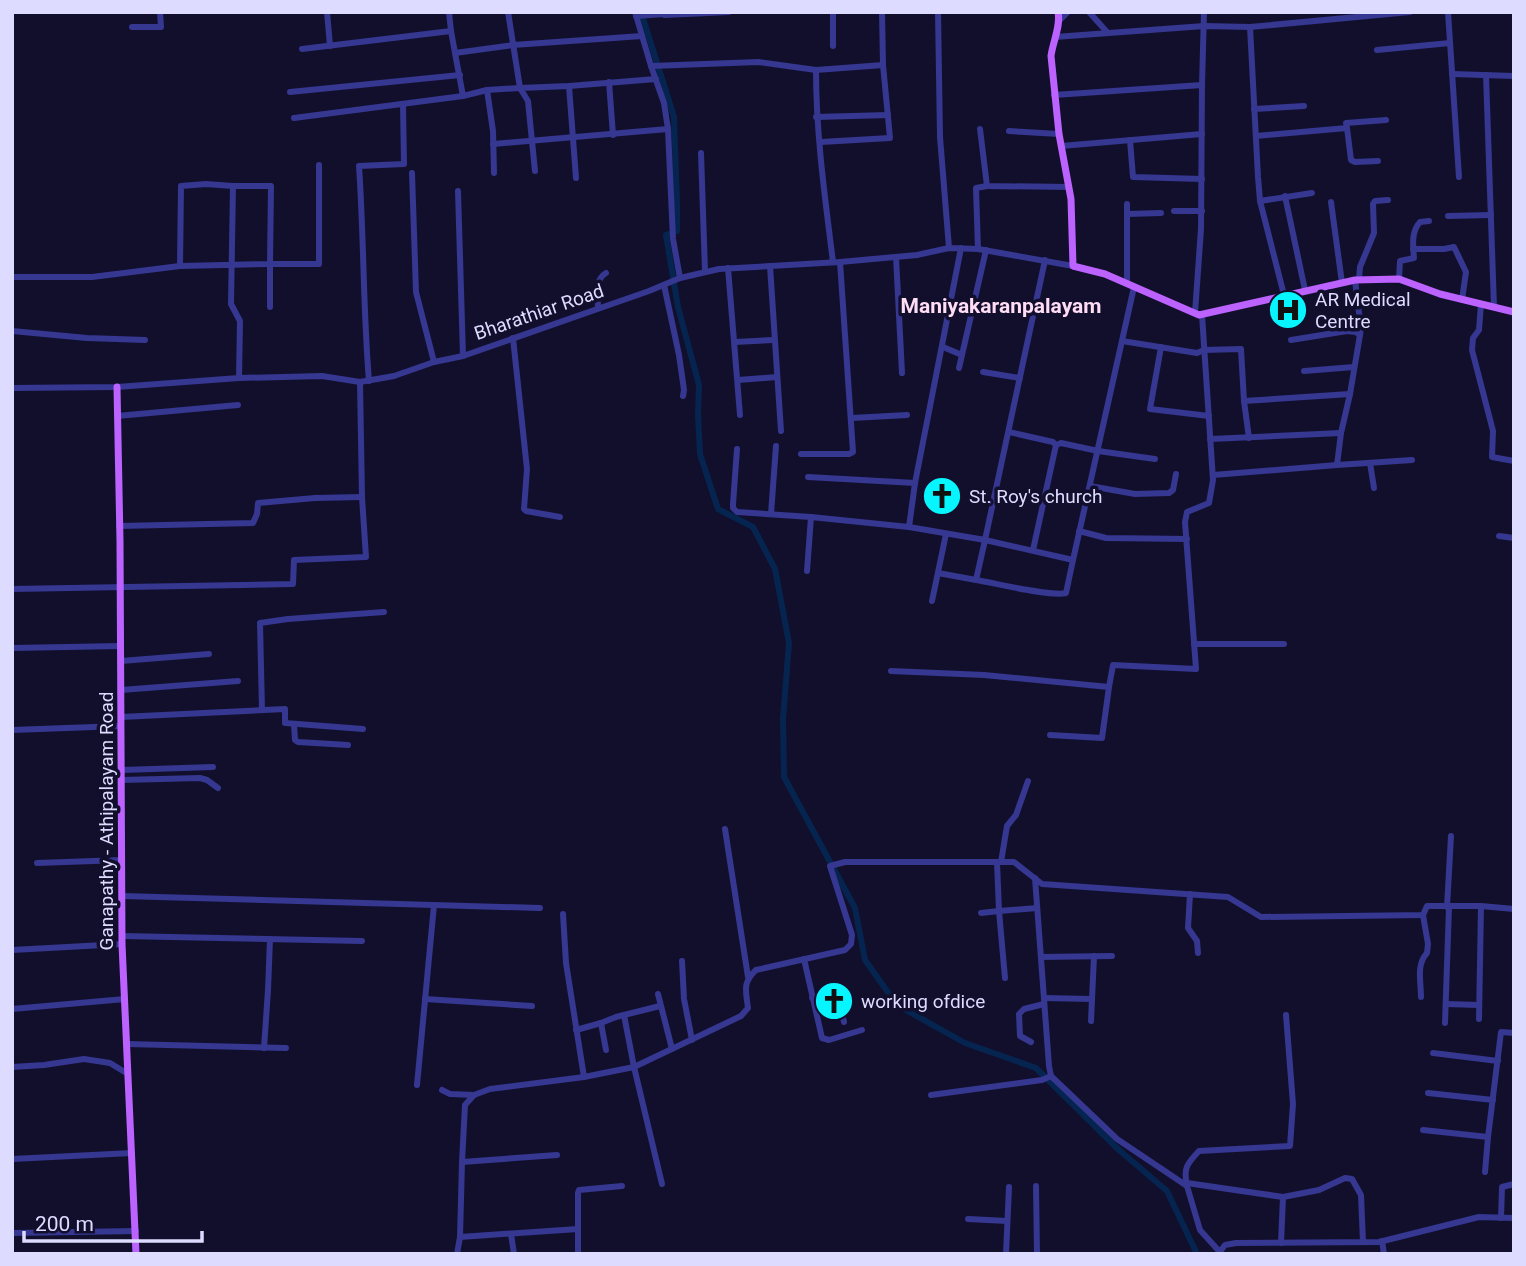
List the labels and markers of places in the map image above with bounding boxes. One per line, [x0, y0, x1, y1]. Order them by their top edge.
place label: AR Medical Centre [1315, 288, 1411, 333]
hospital icon: AR Medical Centre [1267, 289, 1309, 331]
church icon: St. Roy's church [921, 475, 963, 517]
place label: St. Roy's church [969, 485, 1102, 508]
church icon: working ofdice [813, 980, 855, 1022]
place label: working ofdice [861, 990, 985, 1013]

